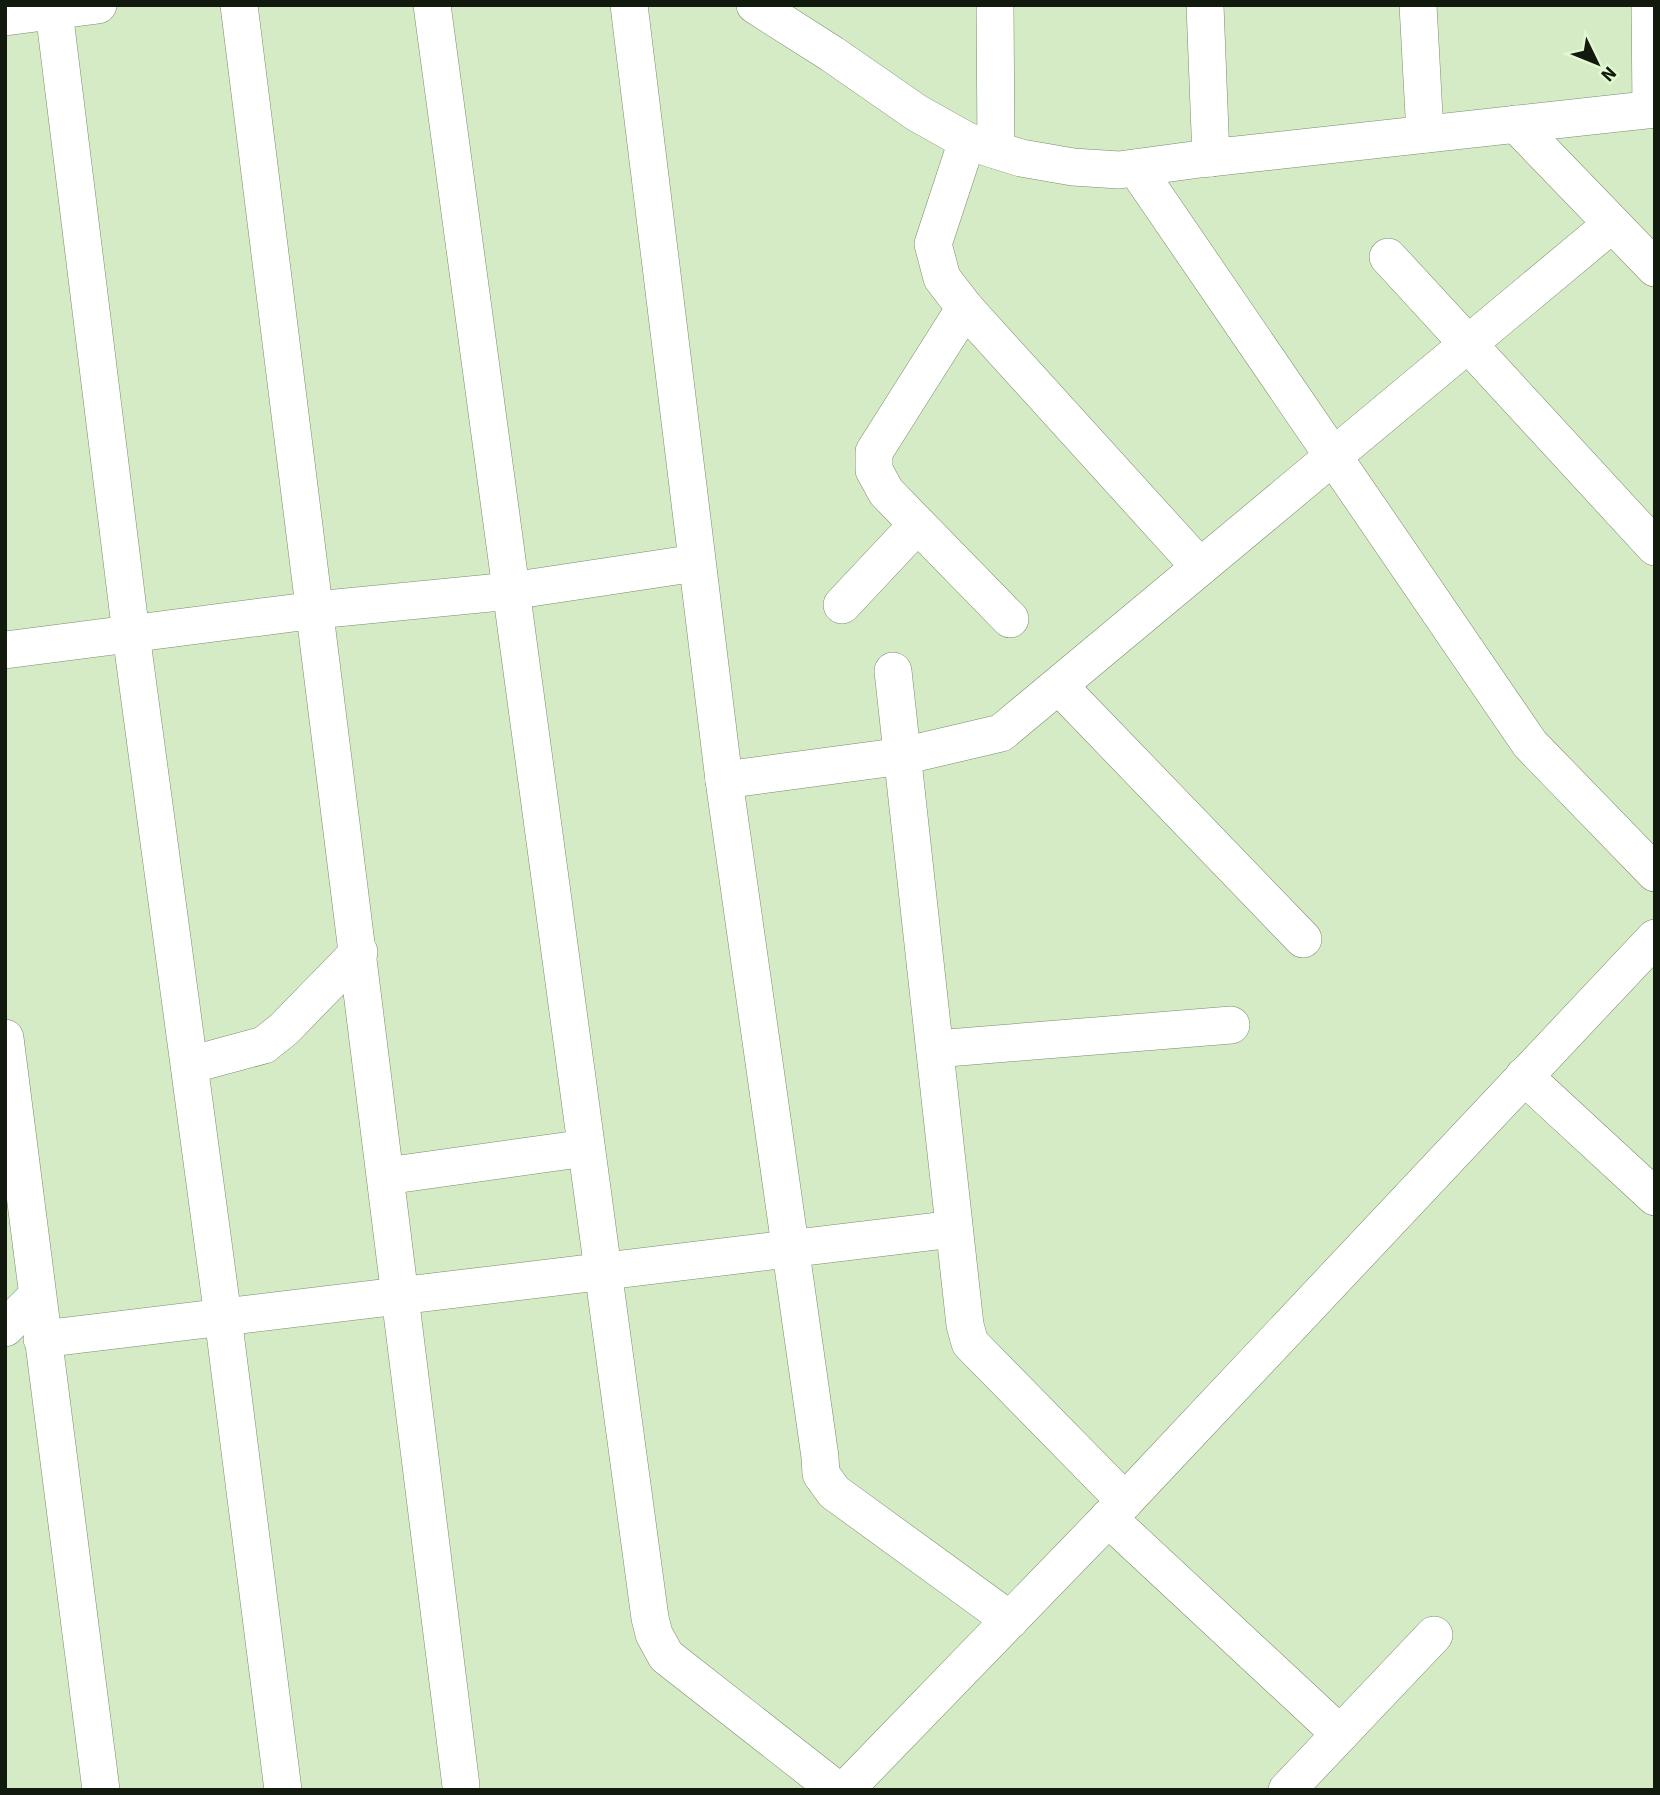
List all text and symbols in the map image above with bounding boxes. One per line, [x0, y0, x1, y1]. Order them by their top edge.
north arrow [1562, 28, 1632, 98]
text: N [1594, 60, 1623, 87]

